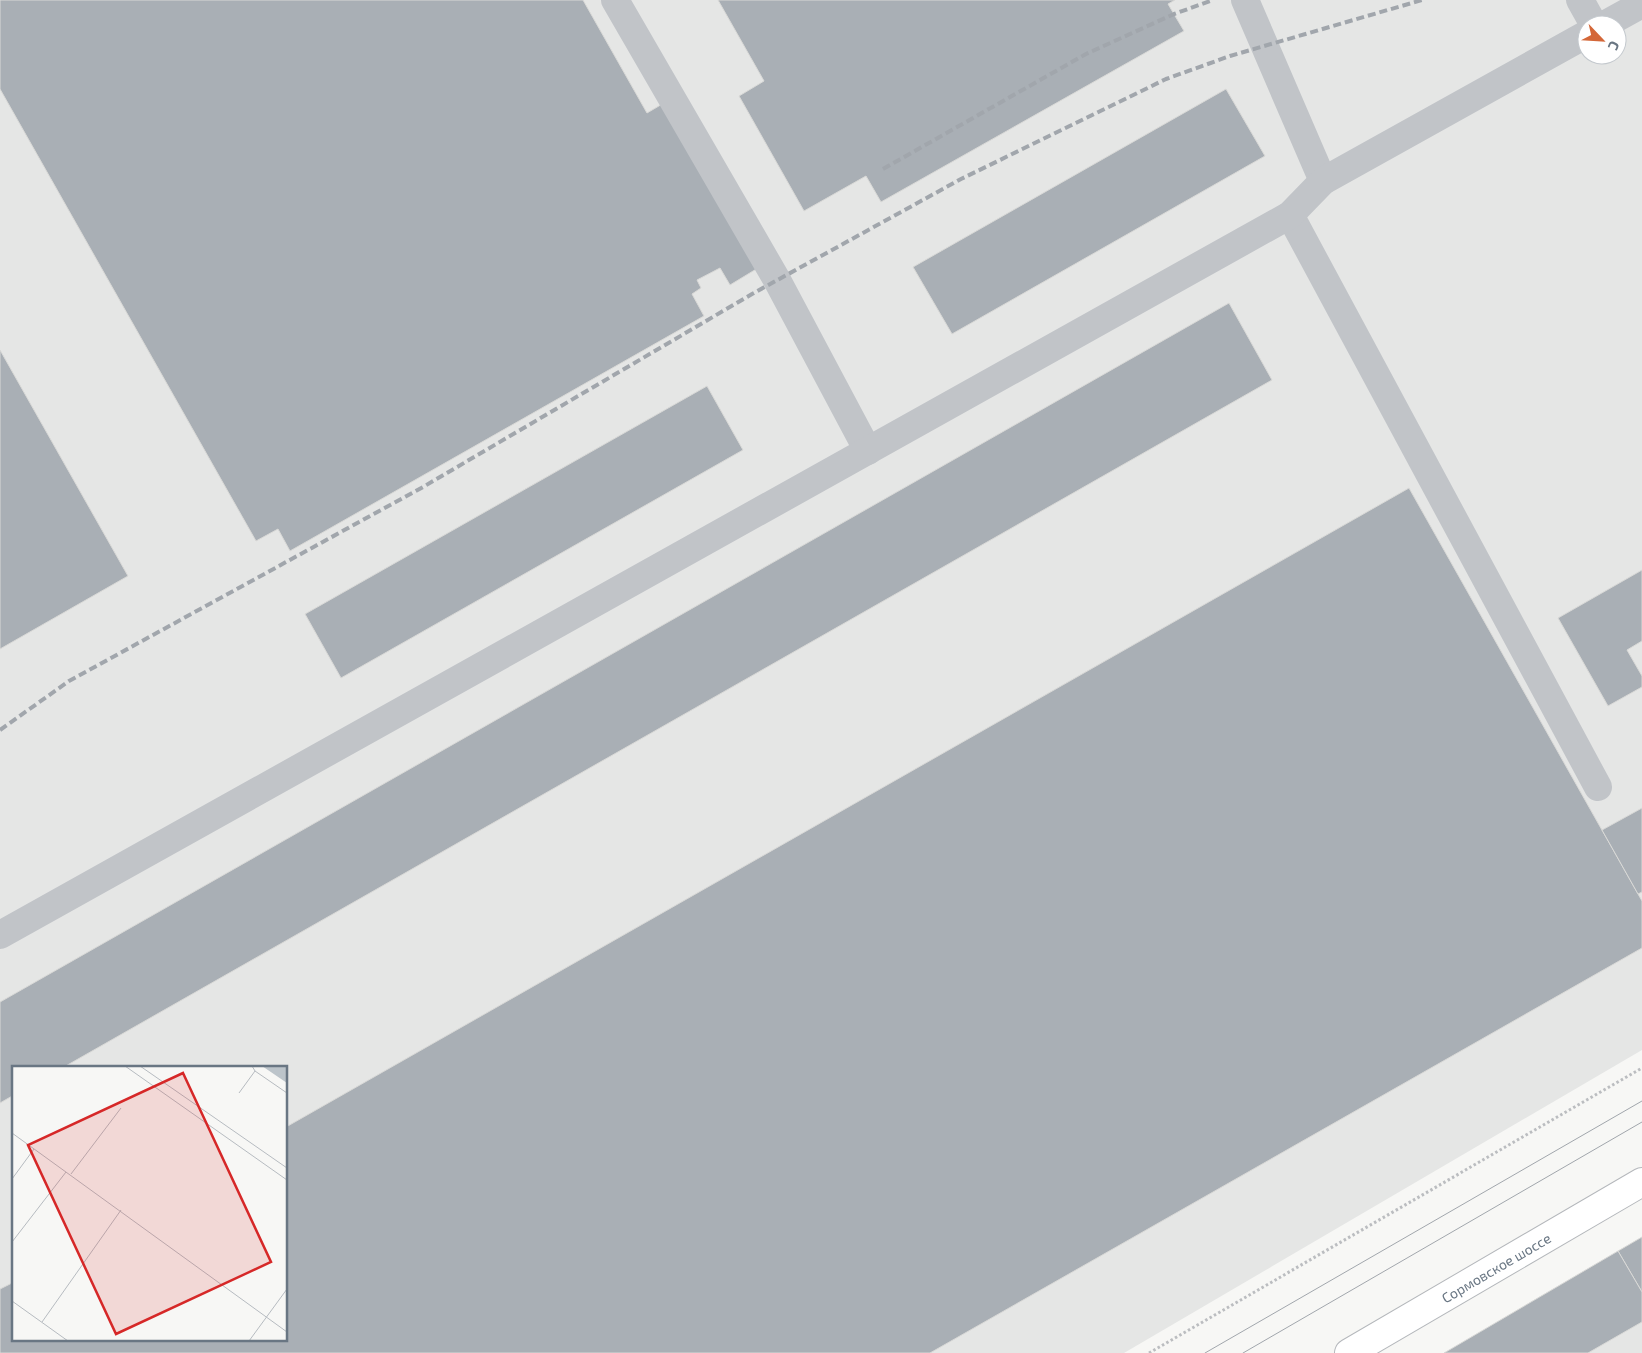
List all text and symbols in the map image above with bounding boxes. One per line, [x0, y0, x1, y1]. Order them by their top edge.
north arrow [1577, 15, 1627, 65]
text: С [1605, 38, 1624, 53]
inset map [12, 1066, 288, 1340]
street label: Сормовское шоссе [1438, 1229, 1554, 1306]

